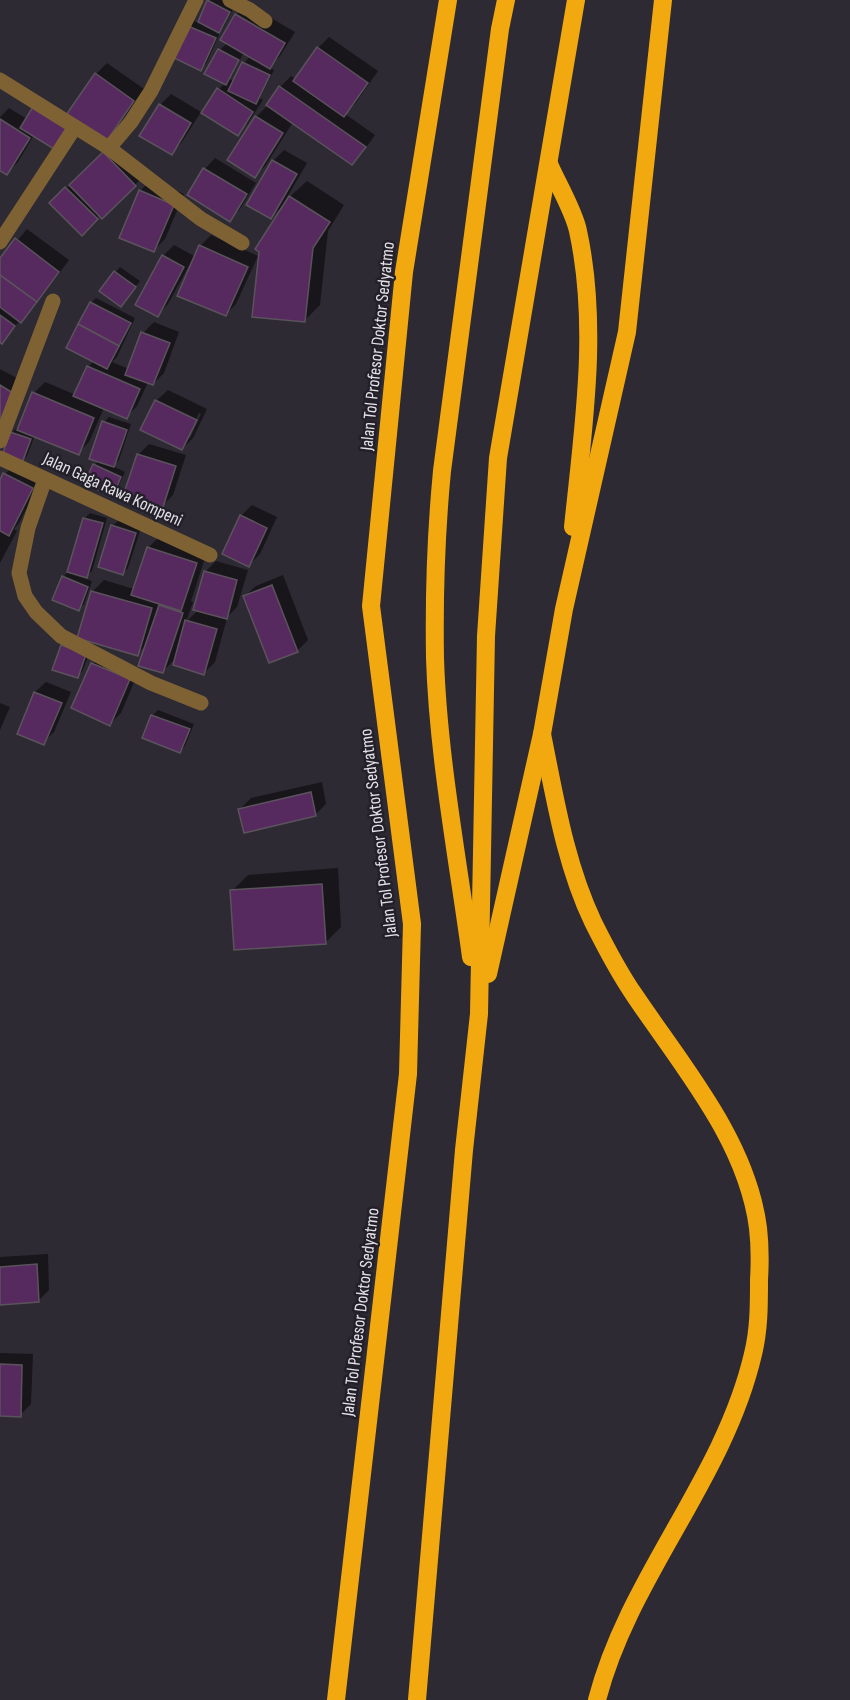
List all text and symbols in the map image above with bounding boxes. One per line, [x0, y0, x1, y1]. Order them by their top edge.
street label: Jalan Tol Profesor Doktor Sedyatmo [356, 241, 399, 452]
street label: Jalan Gaga Rawa Kompeni [39, 448, 186, 531]
street label: Jalan Tol Profesor Doktor Sedyatmo [355, 728, 402, 939]
street label: Jalan Tol Profesor Doktor Sedyatmo [337, 1207, 384, 1418]

